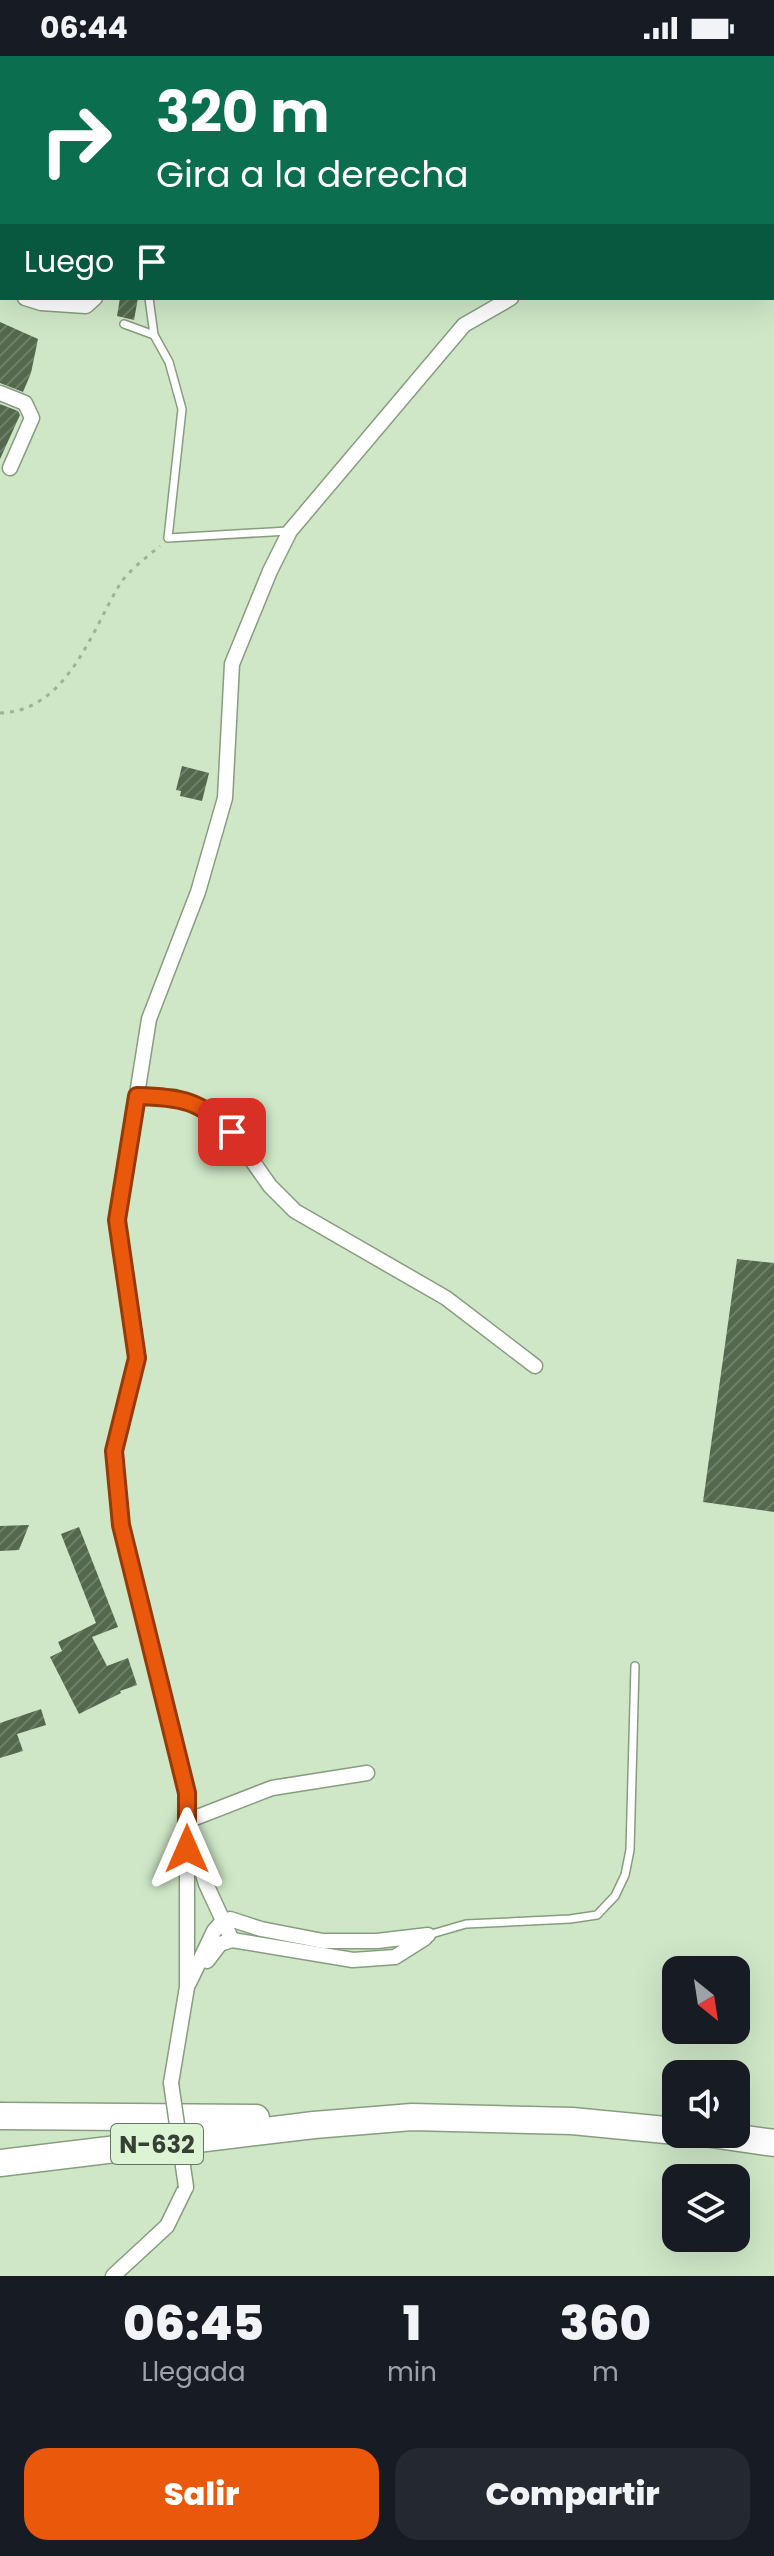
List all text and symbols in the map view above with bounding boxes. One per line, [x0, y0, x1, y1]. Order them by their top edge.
text: 06:44 [40, 6, 128, 49]
text: 320 m [156, 73, 330, 152]
icon: right [24, 88, 128, 192]
text: Gira a la derecha [156, 149, 469, 200]
text: Luego [24, 240, 114, 283]
icon: arrive [130, 240, 174, 284]
pin [198, 1098, 266, 1166]
icon: arrive [210, 1110, 254, 1154]
position arrow [145, 1807, 229, 1891]
north arrow [662, 1956, 750, 2044]
map controls [662, 1956, 750, 2252]
button: sound [662, 2060, 750, 2148]
road number: N-632 [111, 2124, 203, 2164]
button: layers [662, 2164, 750, 2252]
text: 06:45 [123, 2290, 264, 2357]
text: 1 [403, 2290, 421, 2357]
text: 360 [560, 2290, 651, 2357]
text: Llegada [141, 2354, 246, 2390]
text: min [387, 2354, 437, 2390]
text: m [592, 2354, 619, 2390]
button: Salir [24, 2448, 379, 2540]
button: Compartir [395, 2448, 750, 2540]

